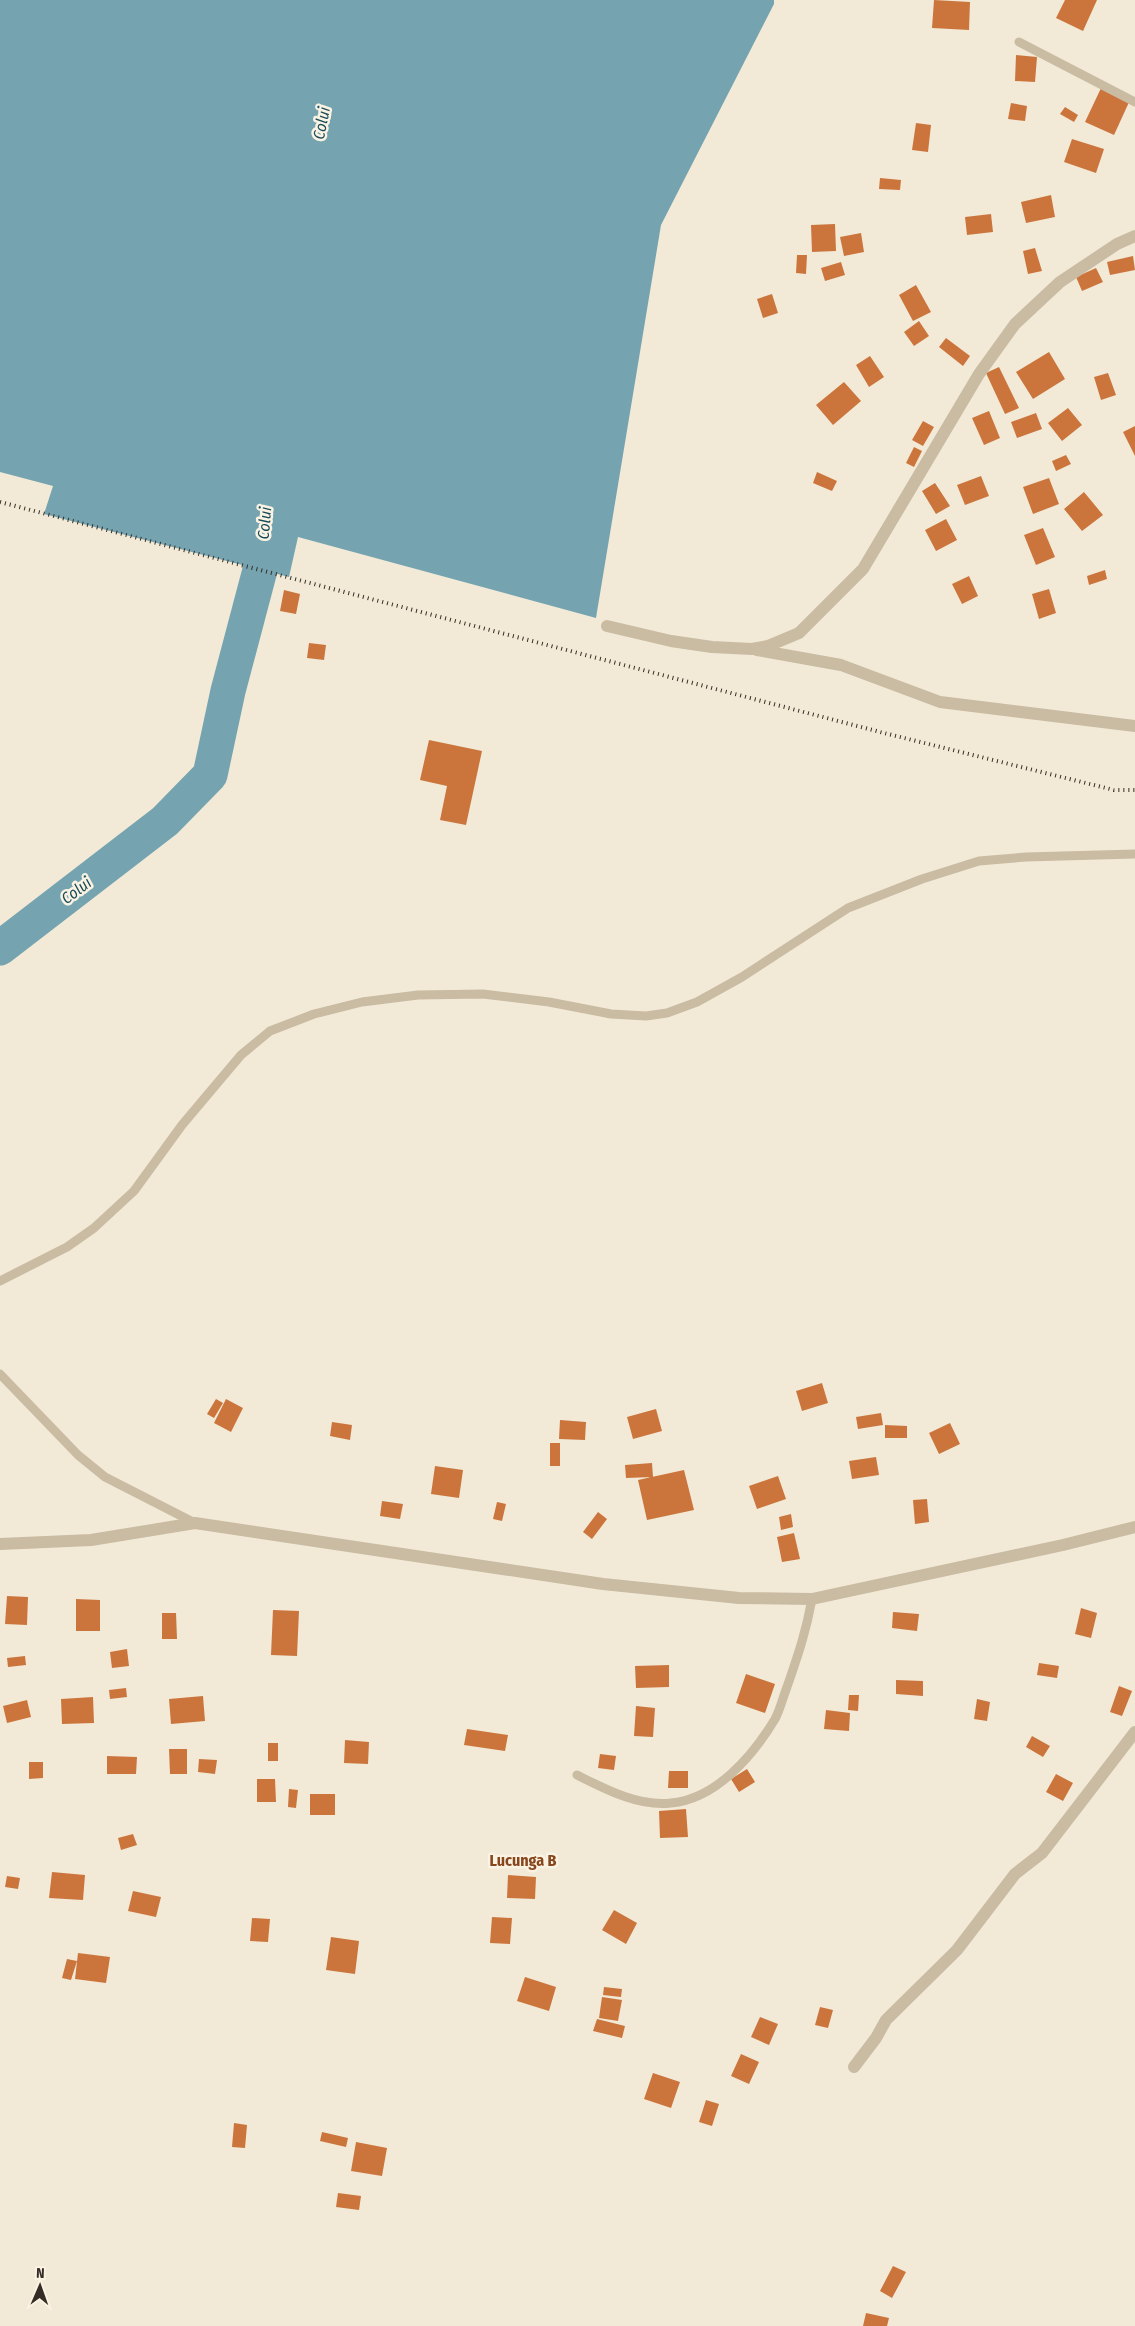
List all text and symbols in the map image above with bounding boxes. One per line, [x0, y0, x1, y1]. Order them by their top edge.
water label: Colui [309, 105, 334, 141]
water label: Colui [254, 506, 275, 540]
water label: Colui [58, 873, 95, 908]
district label: Lucunga B [490, 1851, 556, 1870]
north arrow [15, 2261, 65, 2311]
text: N [36, 2265, 45, 2282]

